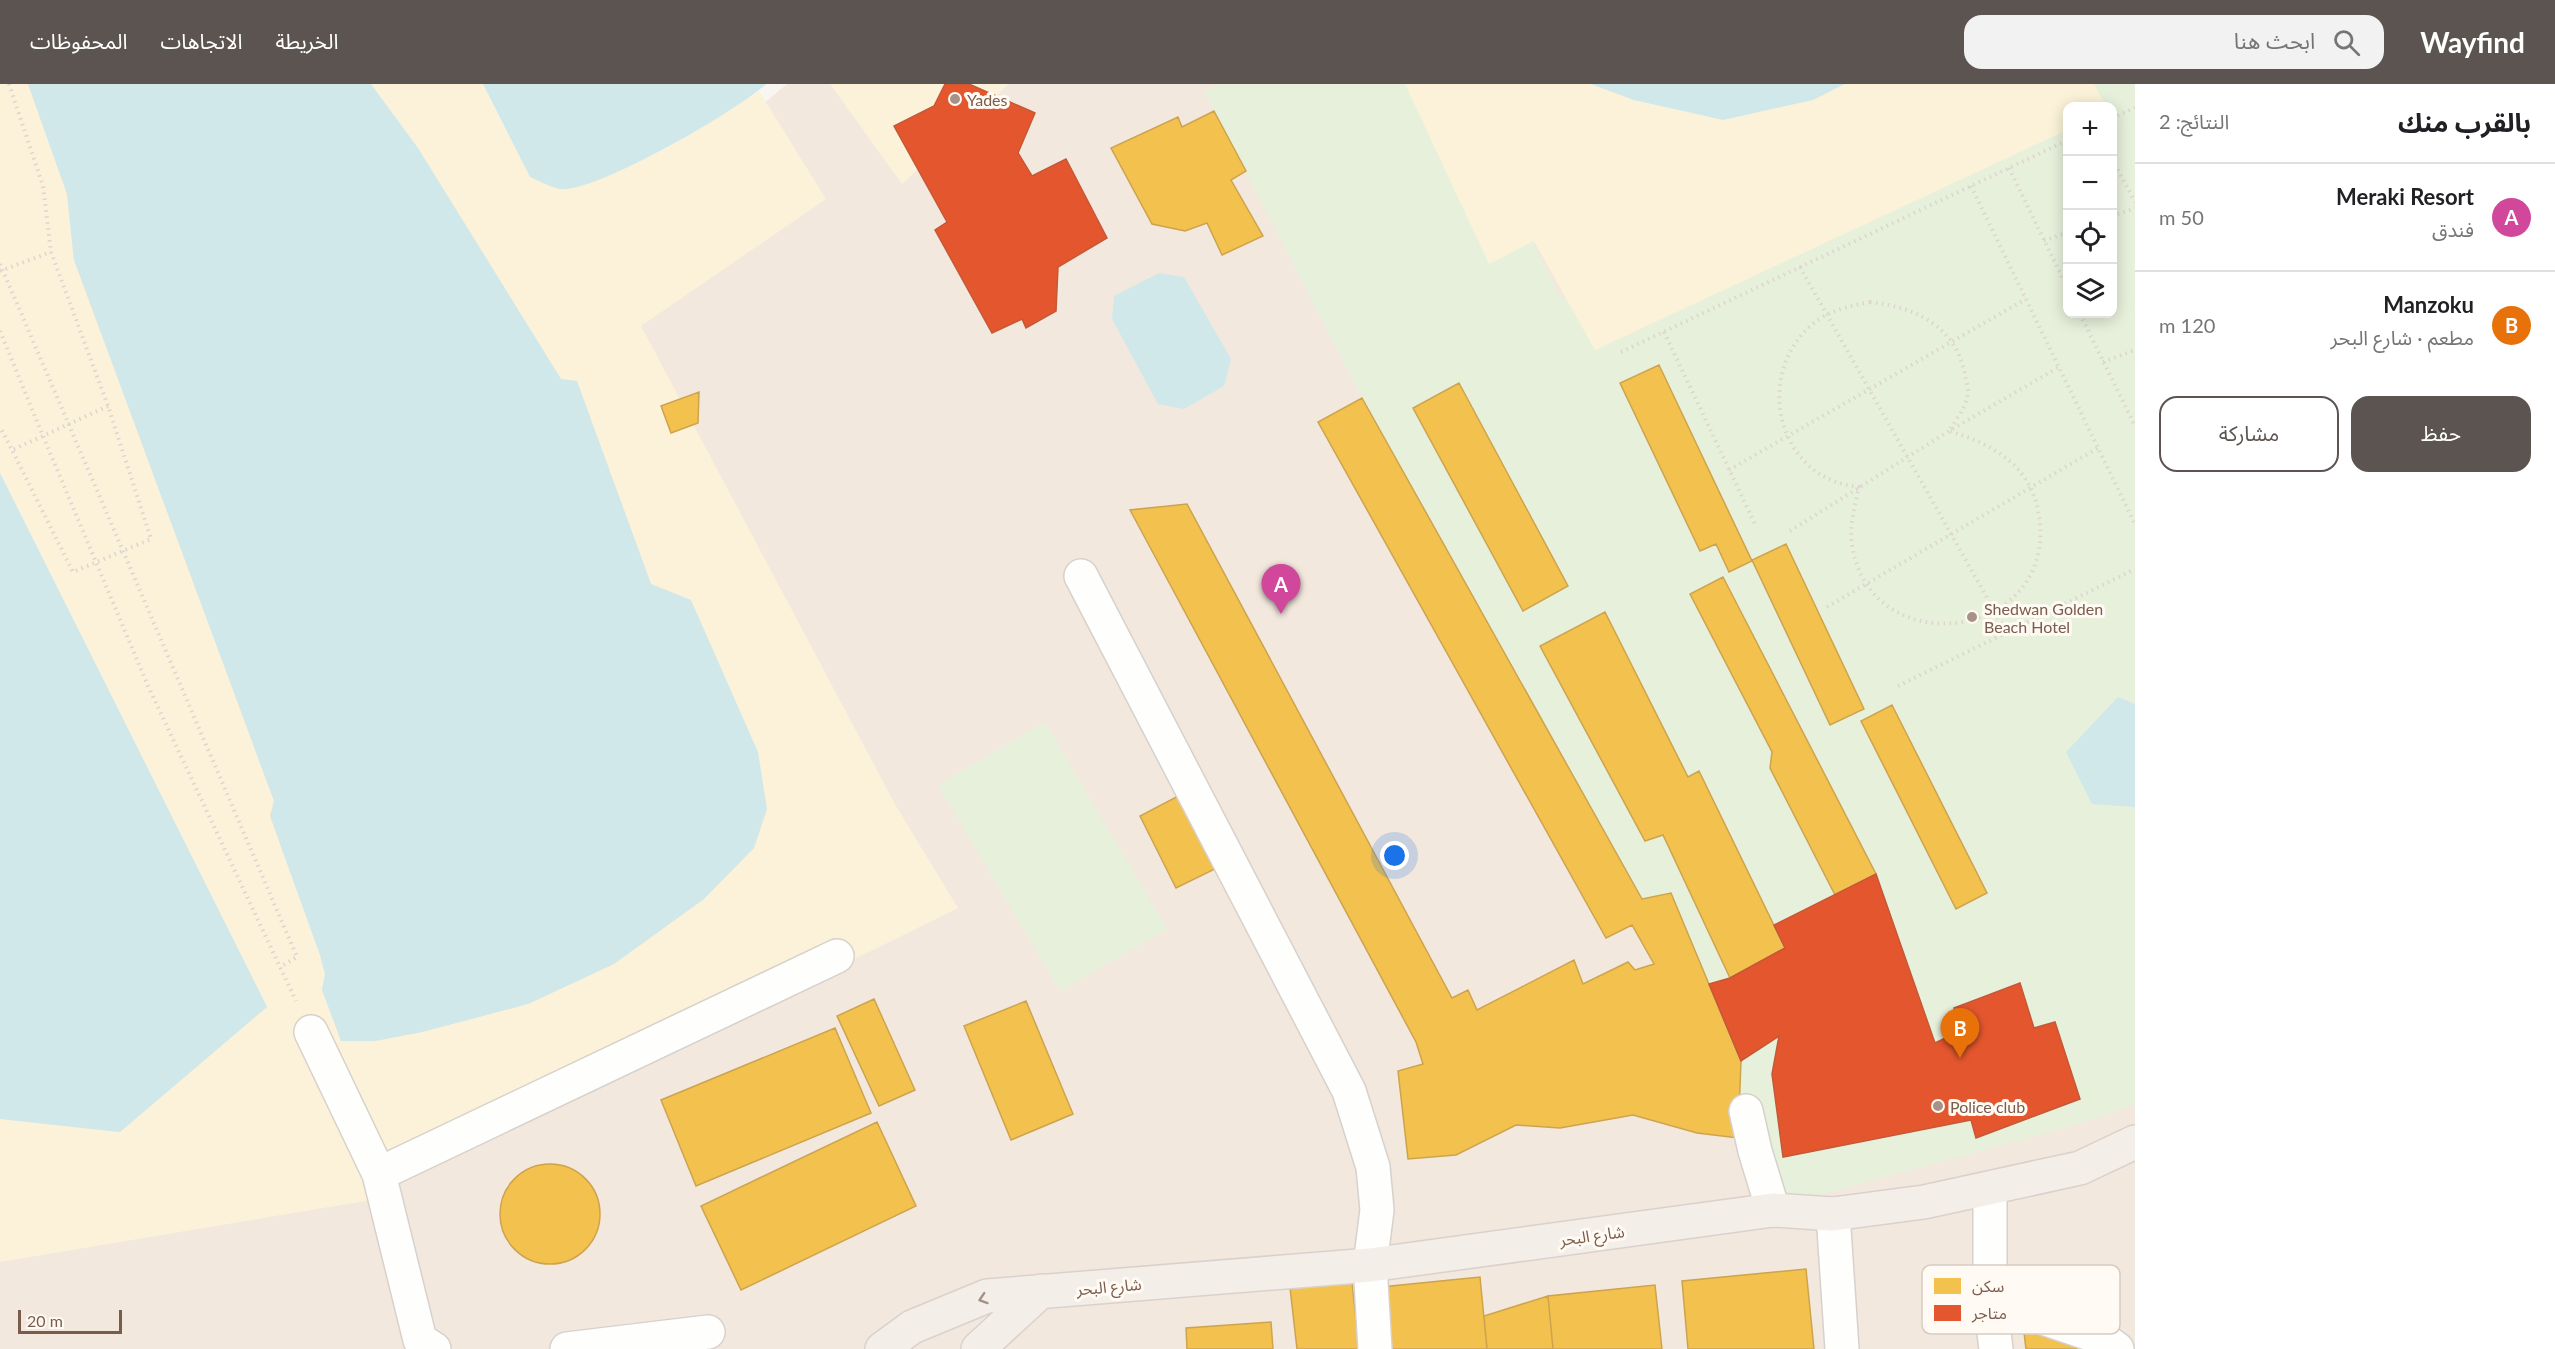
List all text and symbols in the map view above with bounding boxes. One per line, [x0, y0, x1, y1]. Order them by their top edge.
search box [1964, 15, 2384, 69]
text: Wayfind [2420, 25, 2525, 59]
icon: search [2330, 26, 2363, 59]
text: ابحث هنا [2234, 27, 2315, 54]
text: المحفوظات [30, 28, 127, 53]
text: الاتجاهات [160, 28, 242, 53]
text: الخريطة [275, 28, 338, 53]
place label: Yades [967, 90, 1008, 109]
marker: Yades [948, 92, 962, 106]
map controls [2063, 102, 2117, 318]
button: + [2063, 102, 2117, 156]
text: بالقرب منك [2398, 106, 2531, 138]
text: النتائج: 2 [2159, 109, 2229, 133]
button: − [2063, 156, 2117, 210]
text: Meraki Resort [2336, 183, 2474, 210]
text: 50 m [2159, 205, 2204, 229]
text: A [2505, 205, 2518, 229]
button: locate [2063, 210, 2117, 264]
text: فندق [2432, 217, 2474, 241]
button: layers [2063, 264, 2117, 318]
text: Manzoku [2383, 291, 2474, 318]
text: 120 m [2159, 313, 2215, 337]
text: B [2505, 313, 2518, 337]
text: مطعم · شارع البحر [2331, 325, 2474, 349]
button: مشاركة [2159, 396, 2339, 472]
button: حفظ [2351, 396, 2531, 472]
pin: A [1262, 564, 1300, 614]
place label: Shedwan Golden Beach Hotel [1984, 599, 2103, 636]
marker: Shedwan Golden Beach Hotel [1965, 610, 1979, 624]
your location [1380, 841, 1409, 870]
pin: B [1940, 1008, 1980, 1058]
place label: Police club [1950, 1097, 2025, 1116]
marker: Police club [1931, 1099, 1945, 1113]
street label: شارع البحر [1557, 1221, 1626, 1253]
legend [1922, 1265, 2120, 1334]
street label: شارع البحر [1075, 1274, 1143, 1302]
text: سكن [1972, 1276, 2004, 1296]
one-way arrow [978, 1291, 989, 1304]
text: متاجر [1971, 1303, 2007, 1323]
scale bar [18, 1307, 122, 1334]
text: 20 m [27, 1311, 63, 1330]

